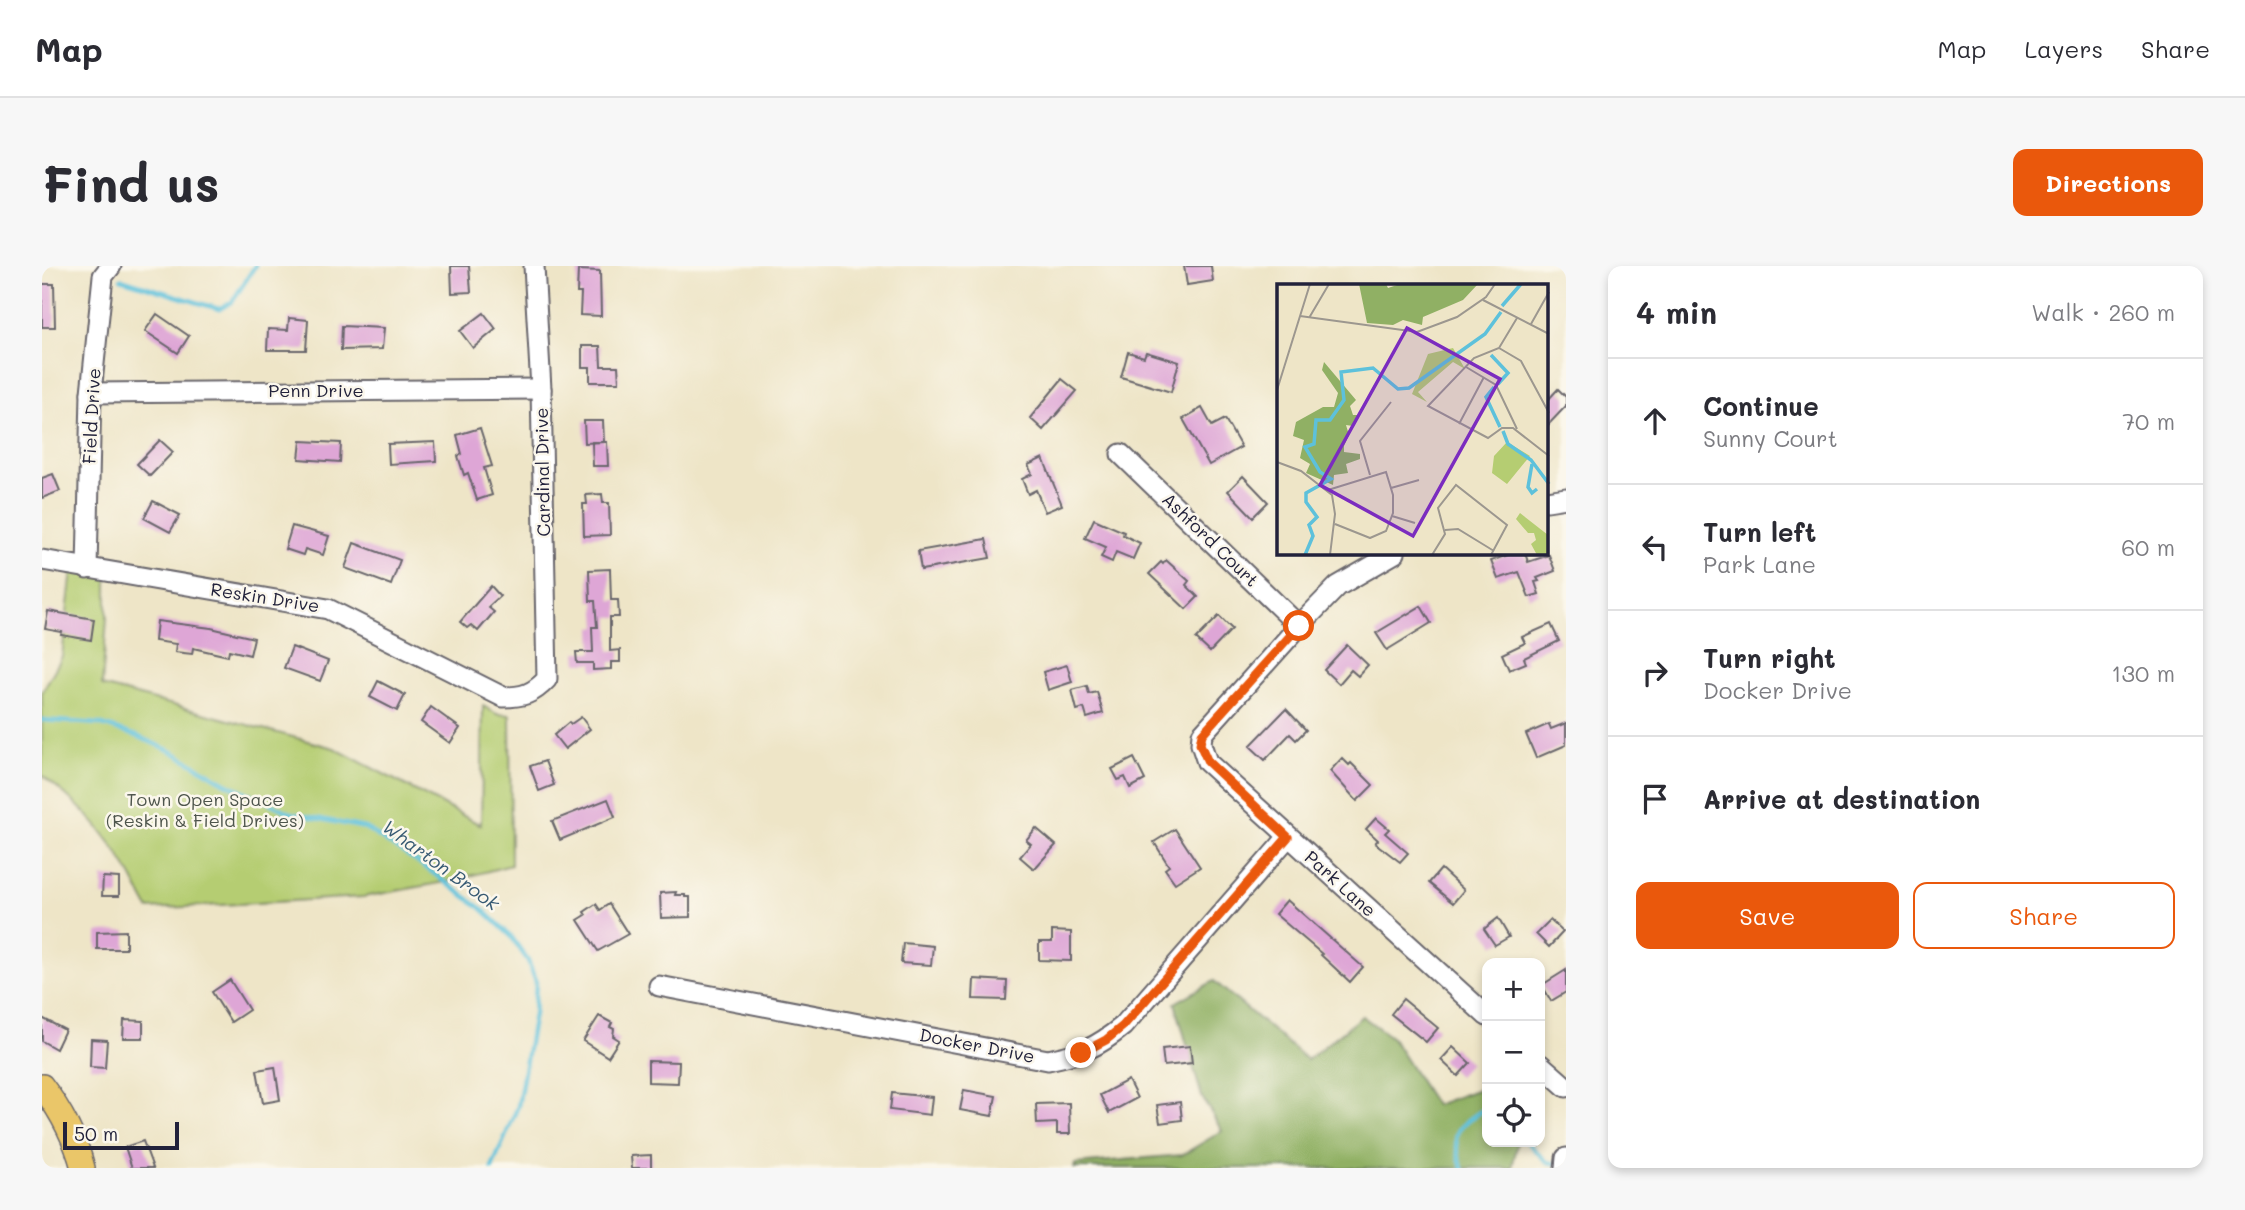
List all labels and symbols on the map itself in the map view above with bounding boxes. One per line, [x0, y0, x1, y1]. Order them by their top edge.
inset map [1277, 284, 1548, 555]
street label: Field Drive [77, 367, 105, 465]
street label: Penn Drive [268, 378, 364, 402]
street label: Cardinal Drive [529, 407, 555, 537]
street label: Ashford Court [1157, 487, 1264, 592]
street label: Reskin Drive [209, 577, 321, 617]
route start [1283, 610, 1314, 641]
park label: Town Open Space (Reskin & Field Drives) [106, 787, 304, 832]
water label: Wharton Brook [378, 814, 506, 916]
street label: Park Lane [1300, 845, 1382, 922]
street label: Docker Drive [918, 1022, 1037, 1068]
route end [1065, 1037, 1096, 1068]
scale bar [63, 1119, 178, 1151]

